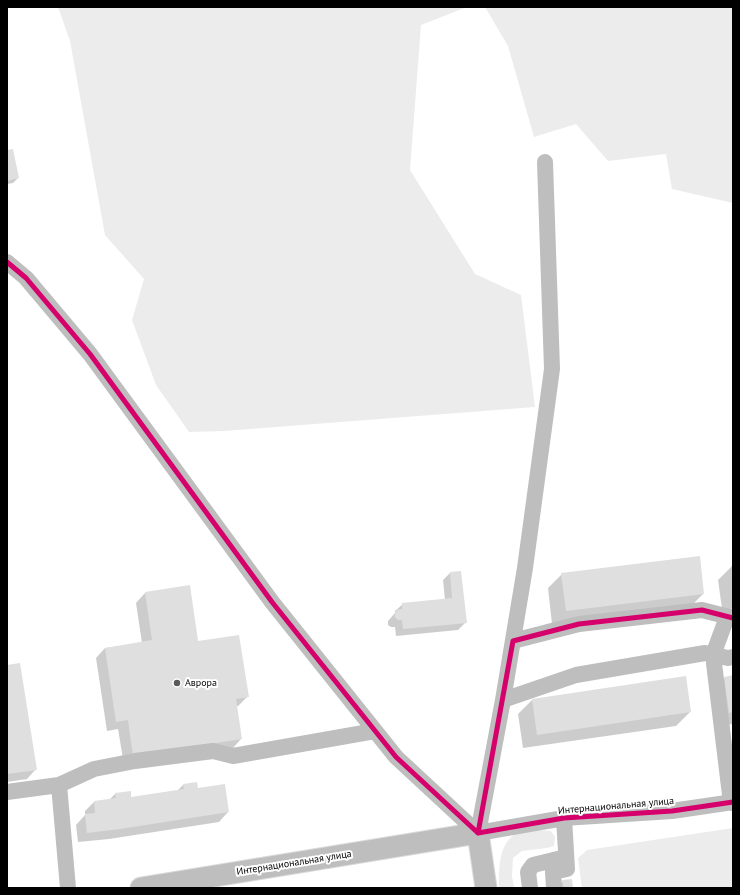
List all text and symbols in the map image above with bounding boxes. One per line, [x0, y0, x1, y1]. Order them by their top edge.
place label: Аврора [185, 677, 217, 689]
marker: Аврора [172, 678, 182, 688]
street label: Интернациональная улица [557, 795, 675, 817]
street label: Интернациональная улица [236, 848, 352, 878]

